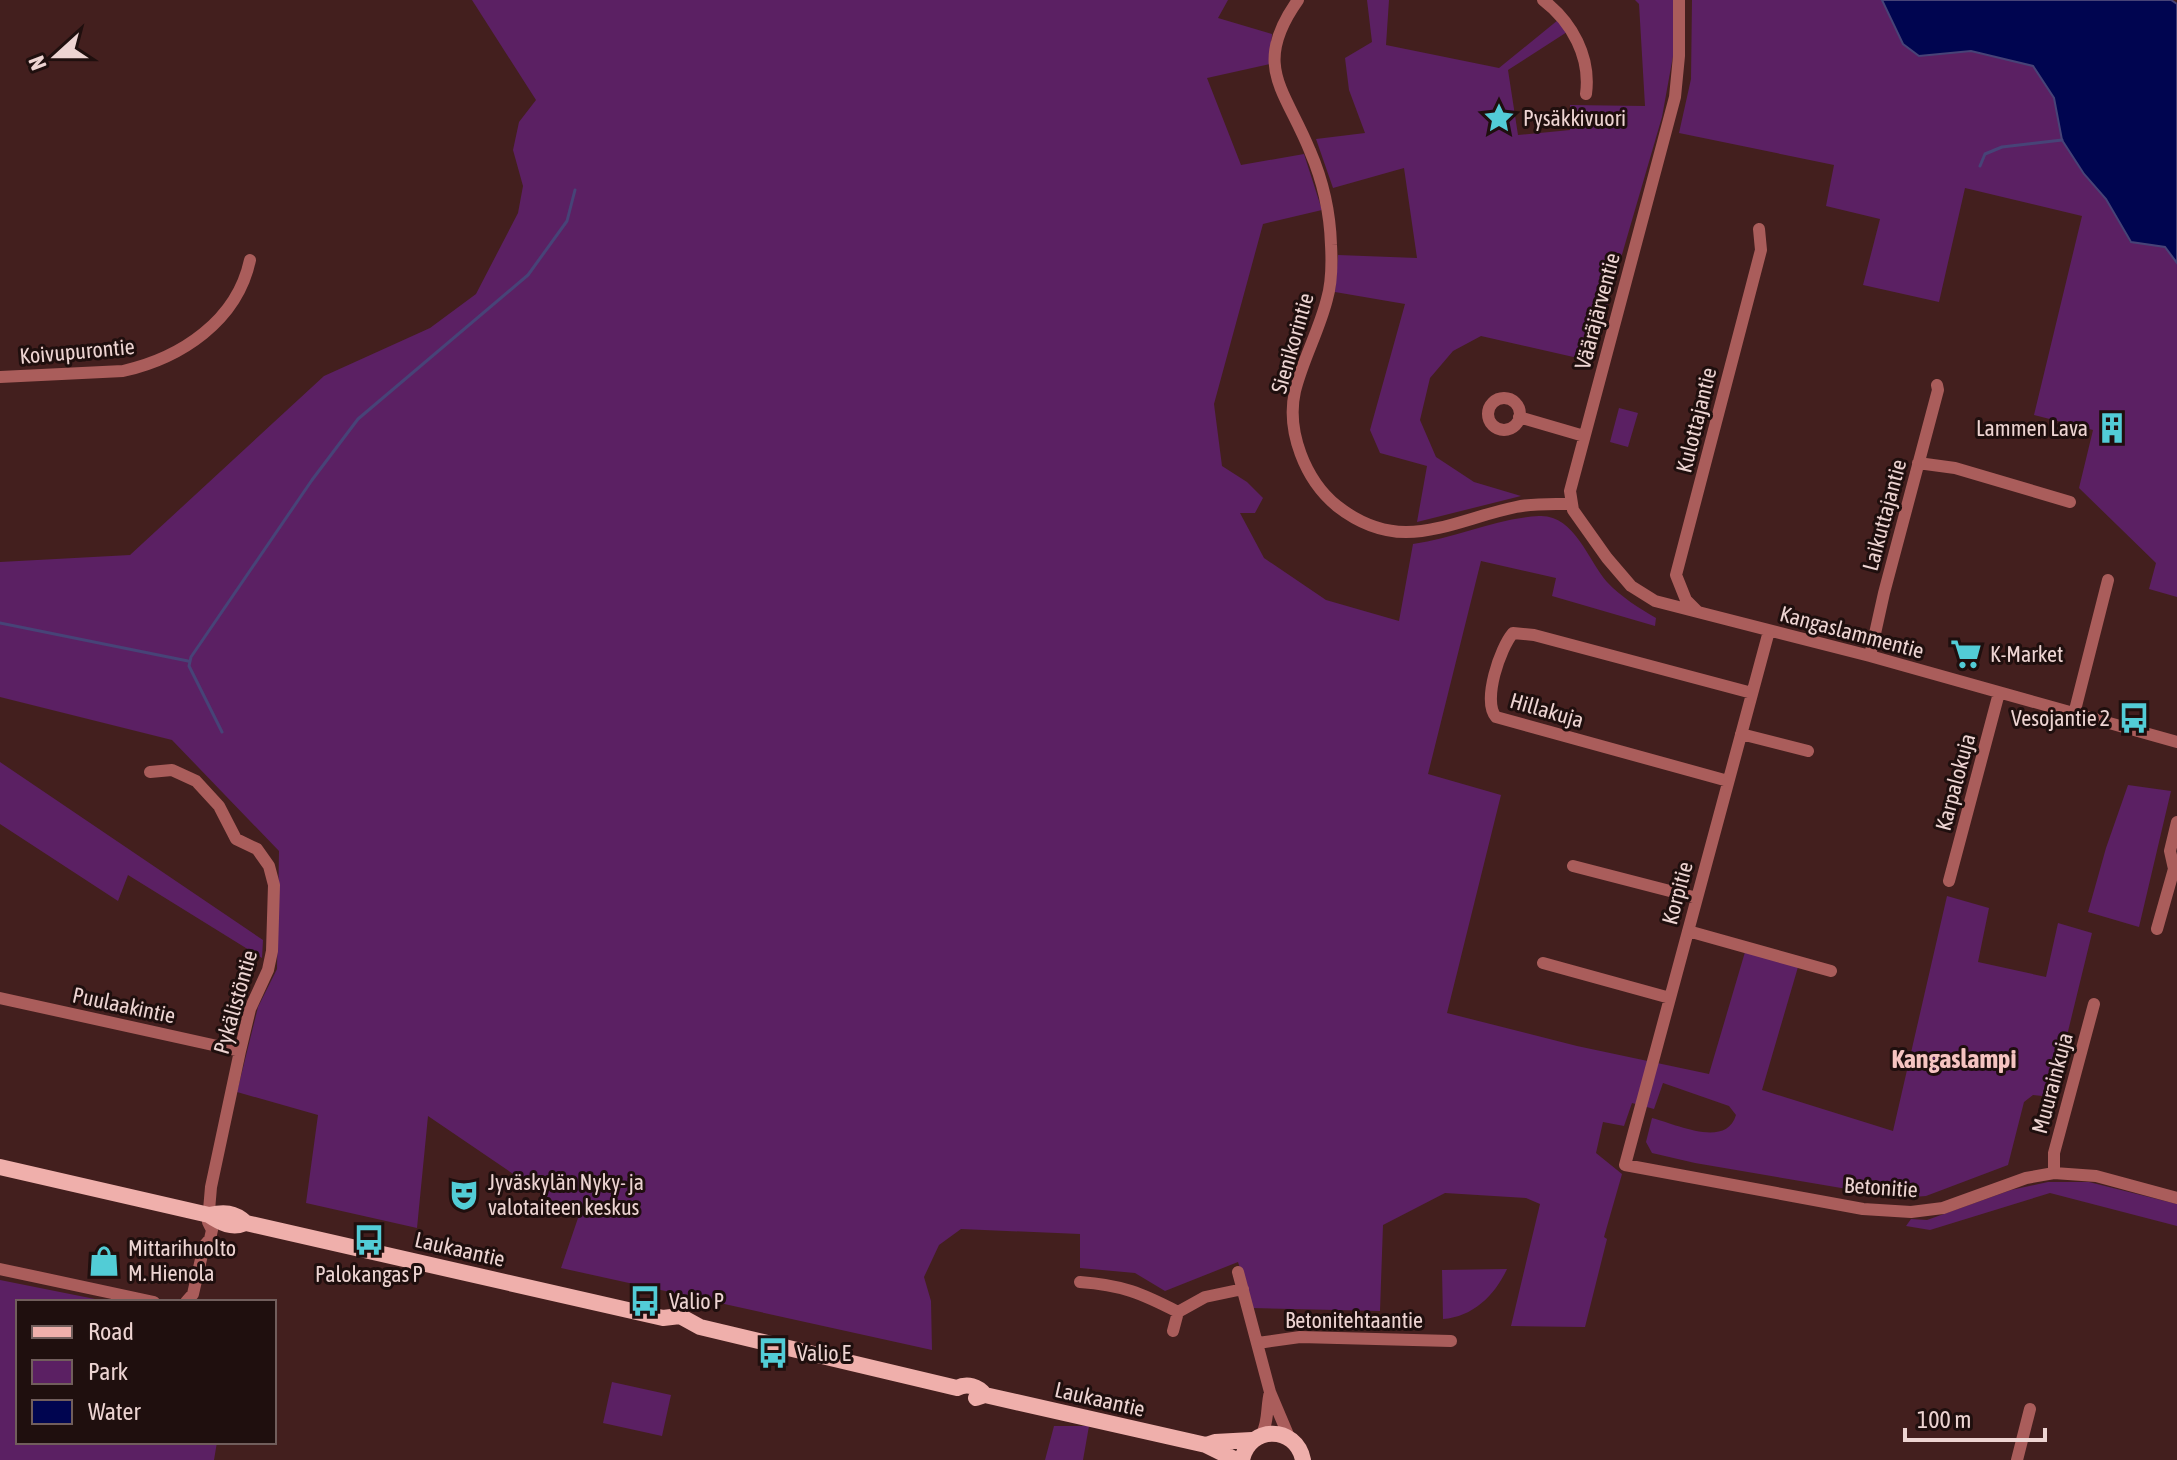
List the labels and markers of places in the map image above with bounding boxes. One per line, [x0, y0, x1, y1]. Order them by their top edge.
place icon: Pysäkkivuori [1482, 101, 1516, 135]
place label: Pysäkkivuori [1523, 105, 1626, 131]
building icon: Lammen Lava [2095, 411, 2129, 445]
place label: Lammen Lava [1976, 415, 2088, 441]
supermarket icon: K-Market [1949, 637, 1983, 671]
place label: K-Market [1990, 641, 2063, 667]
bus stop icon: Vesojantie 2 [2117, 701, 2151, 735]
place label: Vesojantie 2 [2011, 705, 2110, 731]
place label: Jyväskylän Nyky- ja valotaiteen keskus [488, 1169, 644, 1220]
theatre icon: Jyväskylän Nyky- ja valotaiteen keskus [447, 1178, 481, 1212]
bus stop icon: Palokangas P [352, 1223, 386, 1257]
place label: Mittarihuolto M. Hienola [128, 1235, 236, 1286]
shop icon: Mittarihuolto M. Hienola [87, 1244, 121, 1278]
place label: Palokangas P [315, 1261, 423, 1287]
bus stop icon: Valio P [628, 1284, 662, 1318]
place label: Valio P [669, 1288, 724, 1314]
bus stop icon: Valio E [756, 1336, 790, 1370]
place label: Valio E [797, 1340, 852, 1366]

